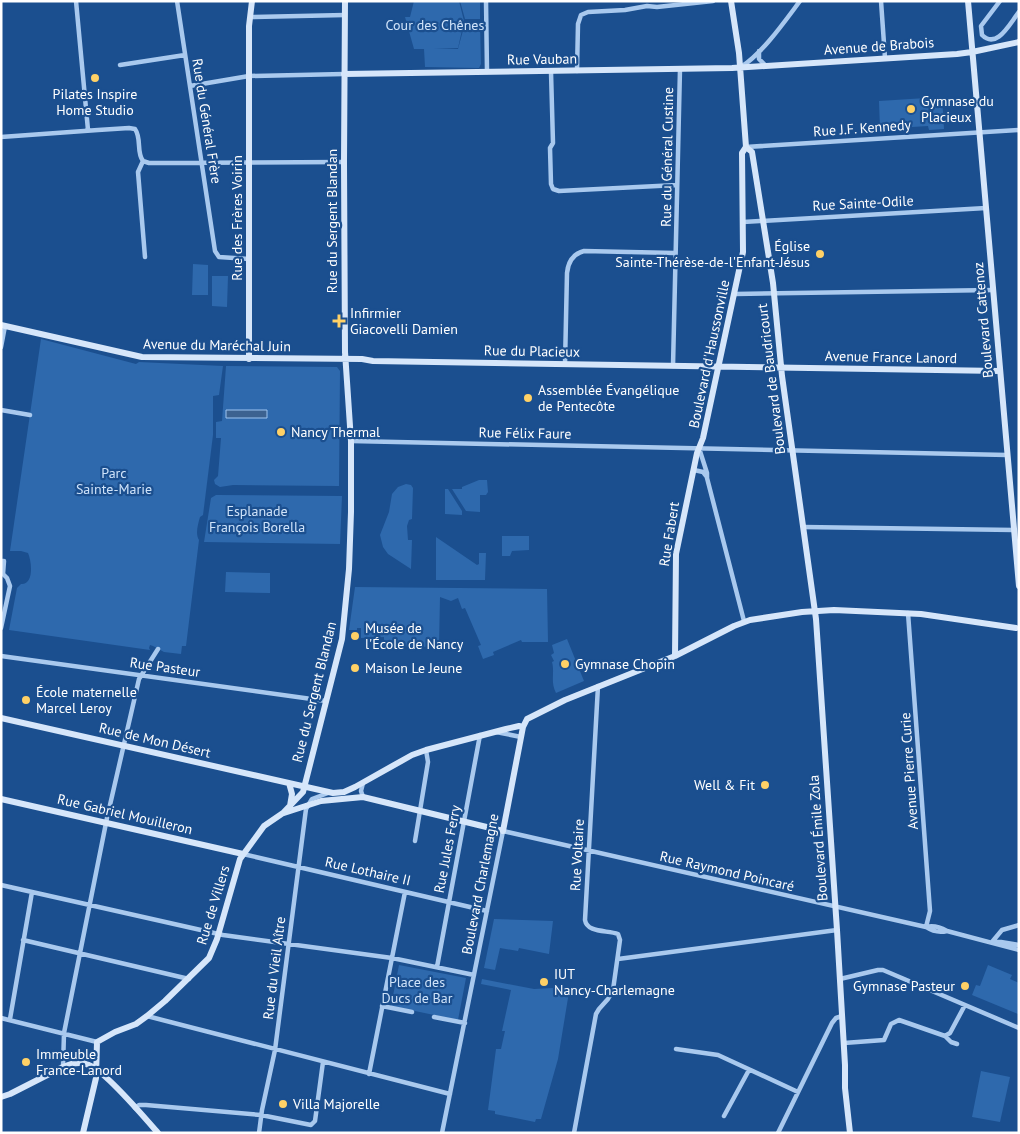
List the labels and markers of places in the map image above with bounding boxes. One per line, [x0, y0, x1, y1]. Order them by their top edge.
marker: Pilates Inspire Home Studio [89, 72, 101, 84]
place label: Pilates Inspire Home Studio [53, 85, 137, 119]
place label: Gymnase du Placieux [921, 92, 994, 126]
marker: Gymnase du Placieux [905, 103, 917, 115]
place label: Église Sainte-Thérèse-de-l'Enfant-Jésus [615, 237, 810, 271]
marker: Église Sainte-Thérèse-de-l'Enfant-Jésus [814, 248, 826, 260]
place label: Infirmier Giacovelli Damien [350, 304, 458, 338]
marker: Infirmier Giacovelli Damien [332, 314, 346, 328]
place label: Assemblée Évangélique de Pentecôte [538, 381, 679, 415]
marker: Assemblée Évangélique de Pentecôte [522, 392, 534, 404]
place label: Nancy Thermal [291, 423, 380, 441]
marker: Nancy Thermal [275, 426, 287, 438]
place label: Musée de l'École de Nancy [365, 619, 464, 653]
marker: Musée de l'École de Nancy [349, 630, 361, 642]
place label: Gymnase Chopin [575, 655, 675, 673]
marker: Gymnase Chopin [559, 658, 571, 670]
place label: Maison Le Jeune [365, 659, 462, 677]
marker: Maison Le Jeune [349, 662, 361, 674]
place label: École maternelle Marcel Leroy [36, 683, 137, 717]
marker: École maternelle Marcel Leroy [20, 694, 32, 706]
place label: Well & Fit [694, 776, 755, 794]
marker: Well & Fit [759, 779, 771, 791]
place label: IUT Nancy-Charlemagne [554, 965, 675, 999]
marker: IUT Nancy-Charlemagne [538, 976, 550, 988]
place label: Gymnase Pasteur [853, 977, 955, 995]
marker: Gymnase Pasteur [959, 980, 971, 992]
place label: Immeuble France-Lanord [36, 1045, 122, 1079]
marker: Immeuble France-Lanord [20, 1056, 32, 1068]
place label: Villa Majorelle [292, 1095, 380, 1113]
marker: Villa Majorelle [277, 1098, 289, 1110]

